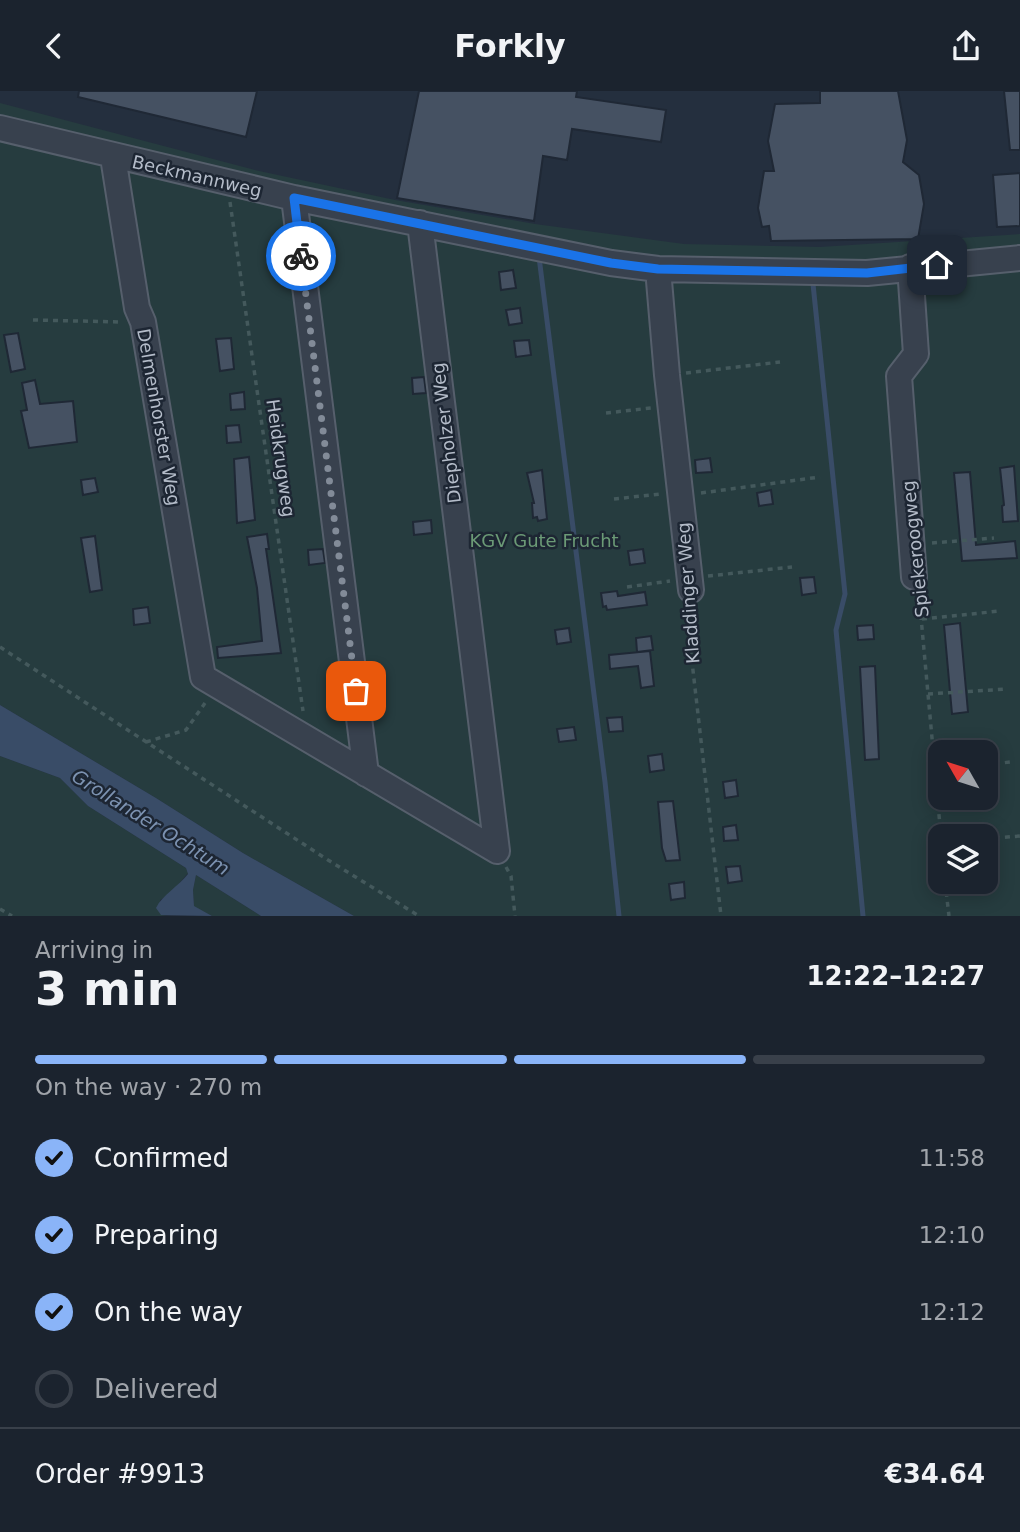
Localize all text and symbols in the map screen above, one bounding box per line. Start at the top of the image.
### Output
icon: back [35,27,73,65]
text: Forkly [454,27,566,65]
icon: share [947,27,985,65]
street label: Beckmannweg [130,151,264,201]
courier [266,221,336,291]
pin [907,235,967,295]
icon: bike [282,237,320,275]
icon: home [918,246,956,284]
street label: Delmenhorster Weg [133,327,185,507]
street label: Diepholzer Weg [427,361,465,505]
street label: Heidkrugweg [262,398,300,518]
street label: Spiekeroogweg [897,480,933,618]
street label: Kladdinger Weg [673,521,703,665]
park label: KGV Gute Frucht [469,530,619,551]
pin [326,661,386,721]
icon: bag [337,672,375,710]
north arrow [928,740,998,810]
map controls [928,740,998,894]
water label: Grollander Ochtum [68,765,234,879]
button: layers [928,824,998,894]
text: Arriving in [35,937,153,963]
text: 12:22–12:27 [806,961,985,991]
text: 3 min [35,962,179,1016]
text: On the way · 270 m [35,1074,262,1100]
icon: check [35,1139,73,1177]
text: Confirmed [94,1143,229,1173]
text: 11:58 [919,1145,985,1171]
icon: check [35,1216,73,1254]
text: Preparing [94,1220,219,1250]
text: 12:10 [919,1222,985,1248]
icon: check [35,1293,73,1331]
text: On the way [94,1297,243,1327]
text: 12:12 [919,1299,985,1325]
text: Delivered [94,1374,218,1404]
text: Order #9913 [35,1459,205,1489]
text: €34.64 [885,1459,985,1489]

